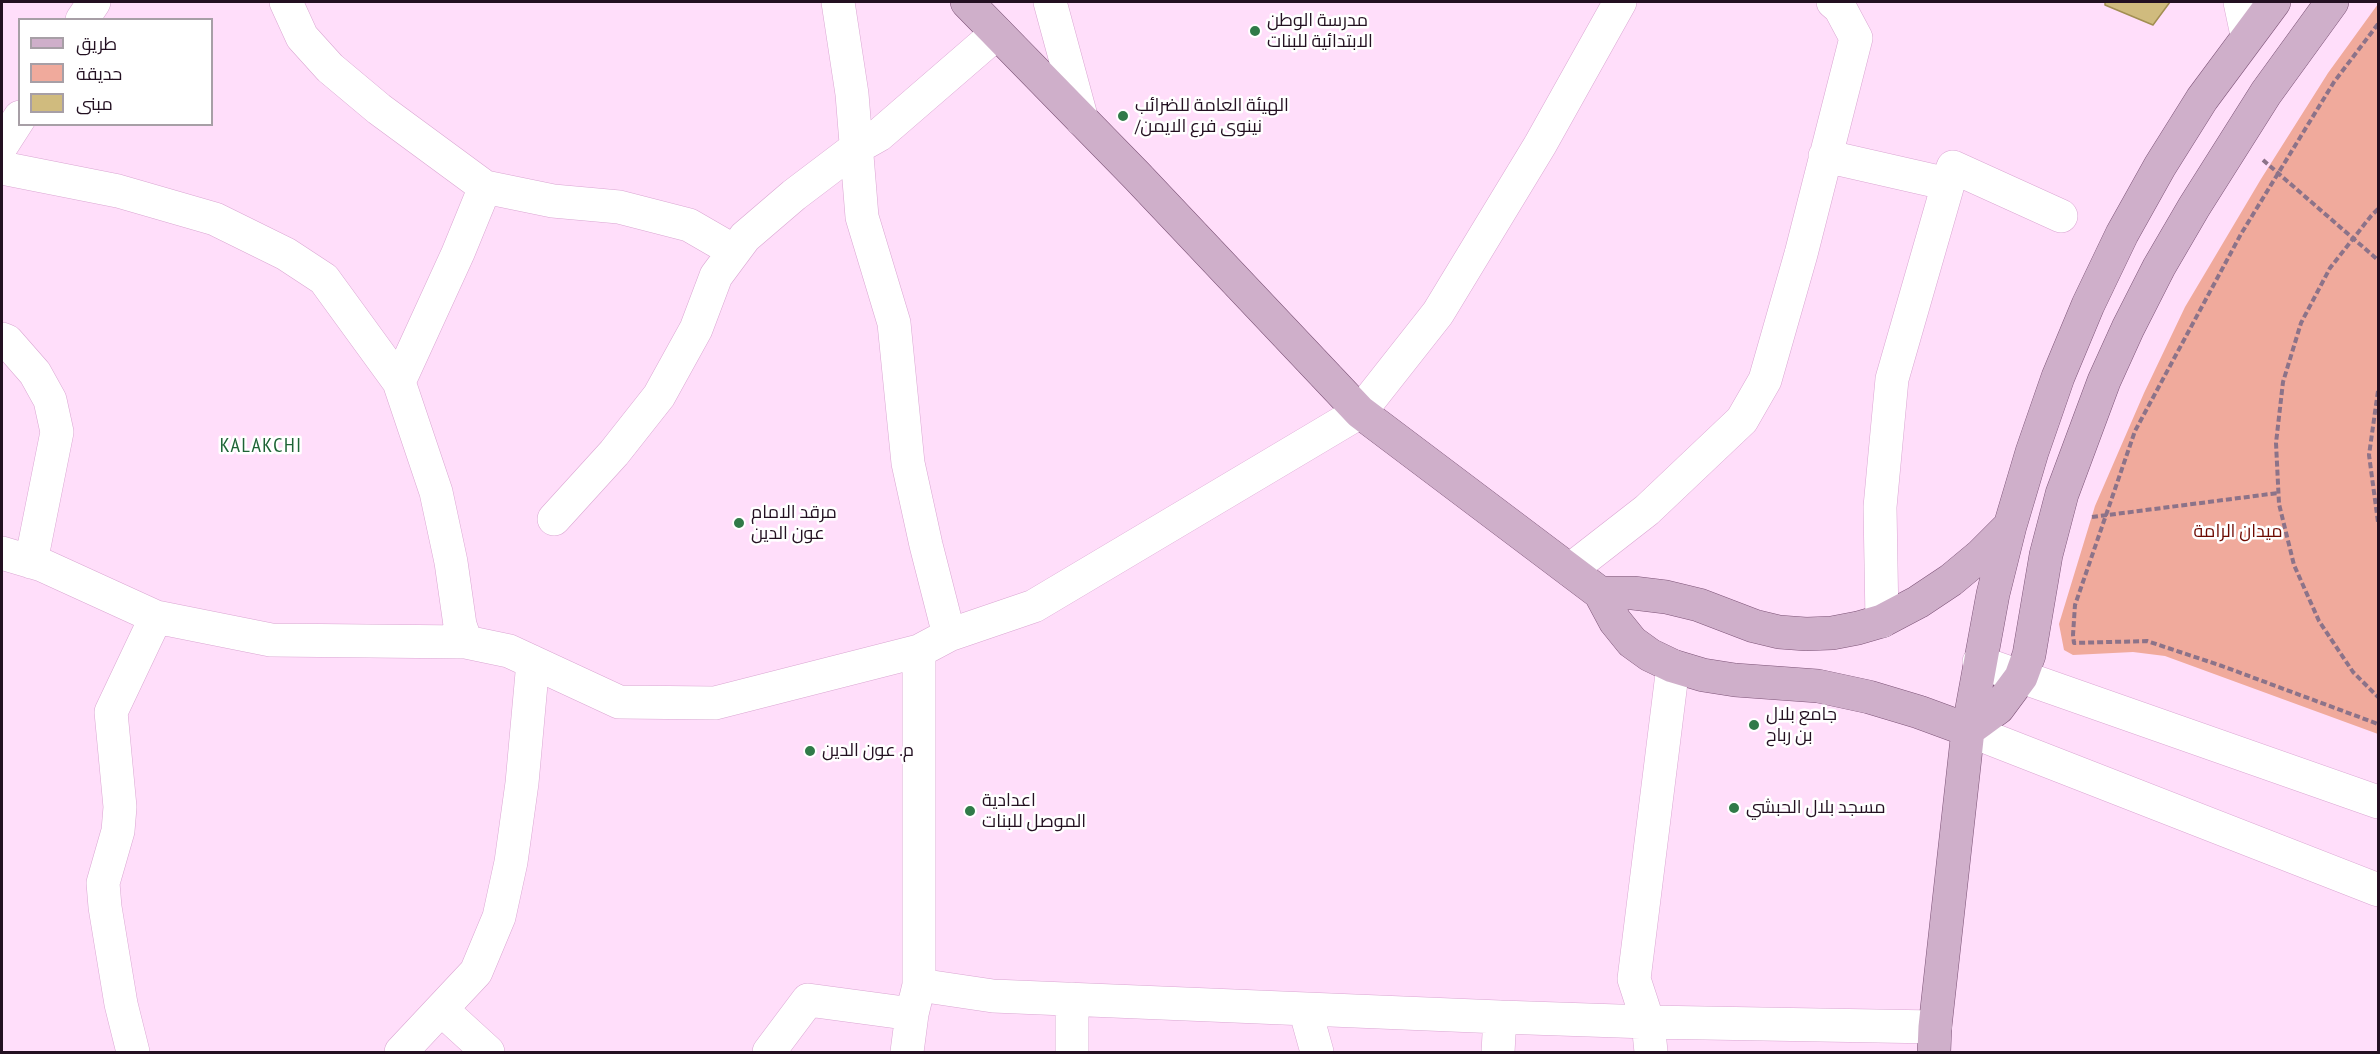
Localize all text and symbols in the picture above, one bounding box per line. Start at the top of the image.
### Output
place label: مدرسة الوطن الابتدائية للبنات [1267,10,1373,52]
legend [18,18,213,126]
marker: مدرسة الوطن الابتدائية للبنات [1248,24,1262,38]
text: طريق [76,32,117,55]
text: حديقة [76,62,122,85]
text: مبنى [76,92,113,115]
place label: الهيئة العامة للضرائب /نينوى فرع الايمن [1135,95,1289,138]
marker: الهيئة العامة للضرائب /نينوى فرع الايمن [1116,109,1130,123]
district label: KALAKCHI [220,434,302,458]
place label: مرقد الامام عون الدين [751,502,837,544]
marker: مرقد الامام عون الدين [732,516,746,530]
park label: ميدان الرامة [2193,521,2283,543]
place label: جامع بلال بن رباح [1766,704,1837,746]
marker: جامع بلال بن رباح [1747,718,1761,732]
place label: م. عون الدين [822,740,914,762]
marker: م. عون الدين [803,744,817,758]
place label: اعدادية الموصل للبنات [982,790,1086,832]
place label: مسجد بلال الحبشي [1746,797,1886,819]
marker: مسجد بلال الحبشي [1727,801,1741,815]
marker: اعدادية الموصل للبنات [963,804,977,818]

